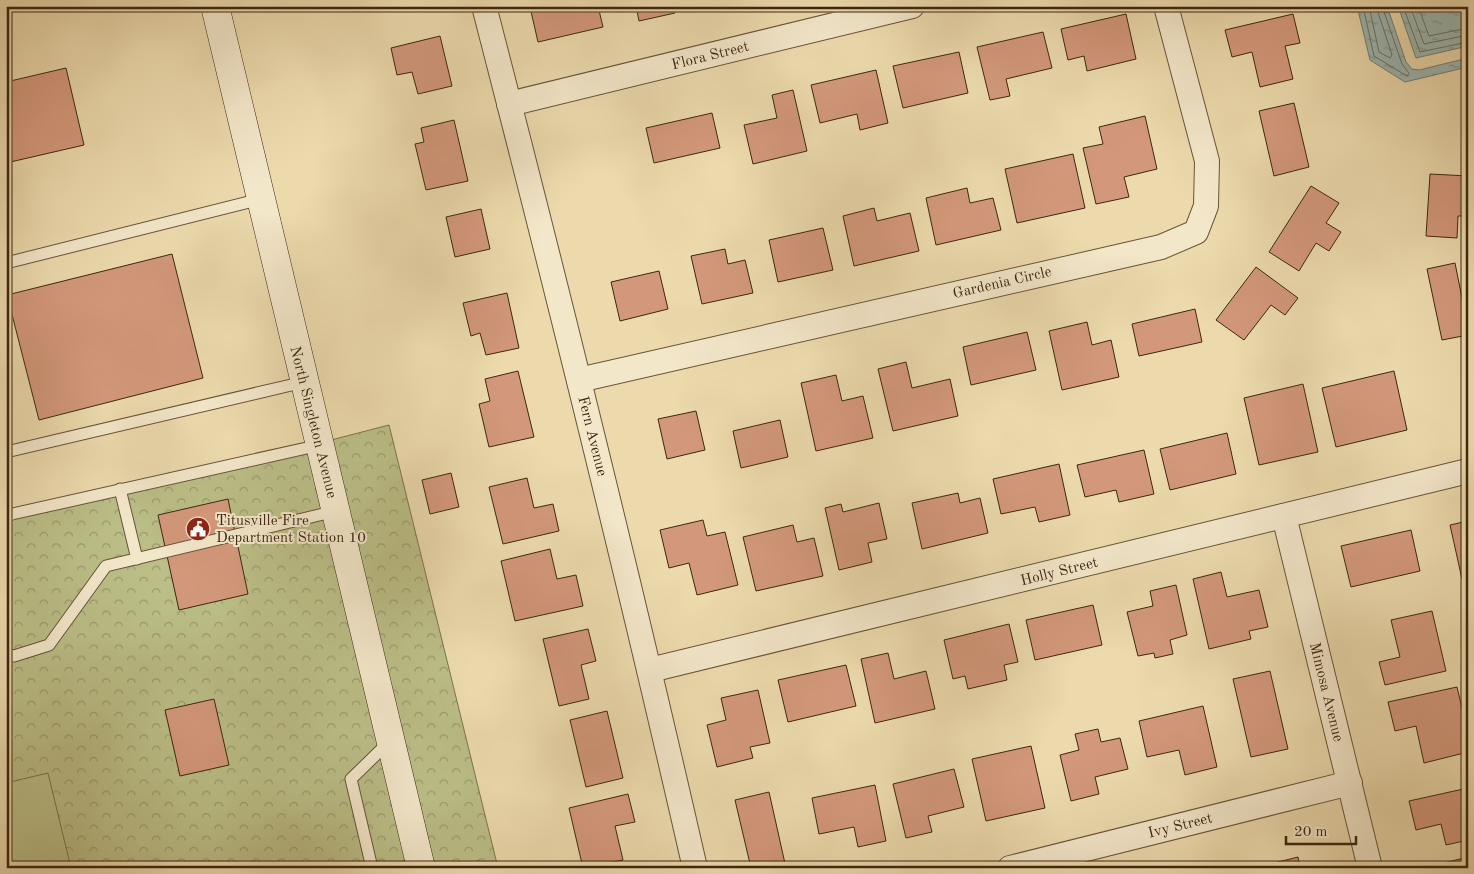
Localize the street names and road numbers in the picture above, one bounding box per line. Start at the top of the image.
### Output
street label: Flora Street [670,40,751,73]
street label: Gardenia Circle [952,265,1053,302]
street label: North Singleton Avenue [286,345,339,500]
street label: Fern Avenue [574,395,609,478]
street label: Holly Street [1019,556,1100,589]
street label: Mimosa Avenue [1306,641,1345,744]
street label: Ivy Street [1147,811,1214,842]

